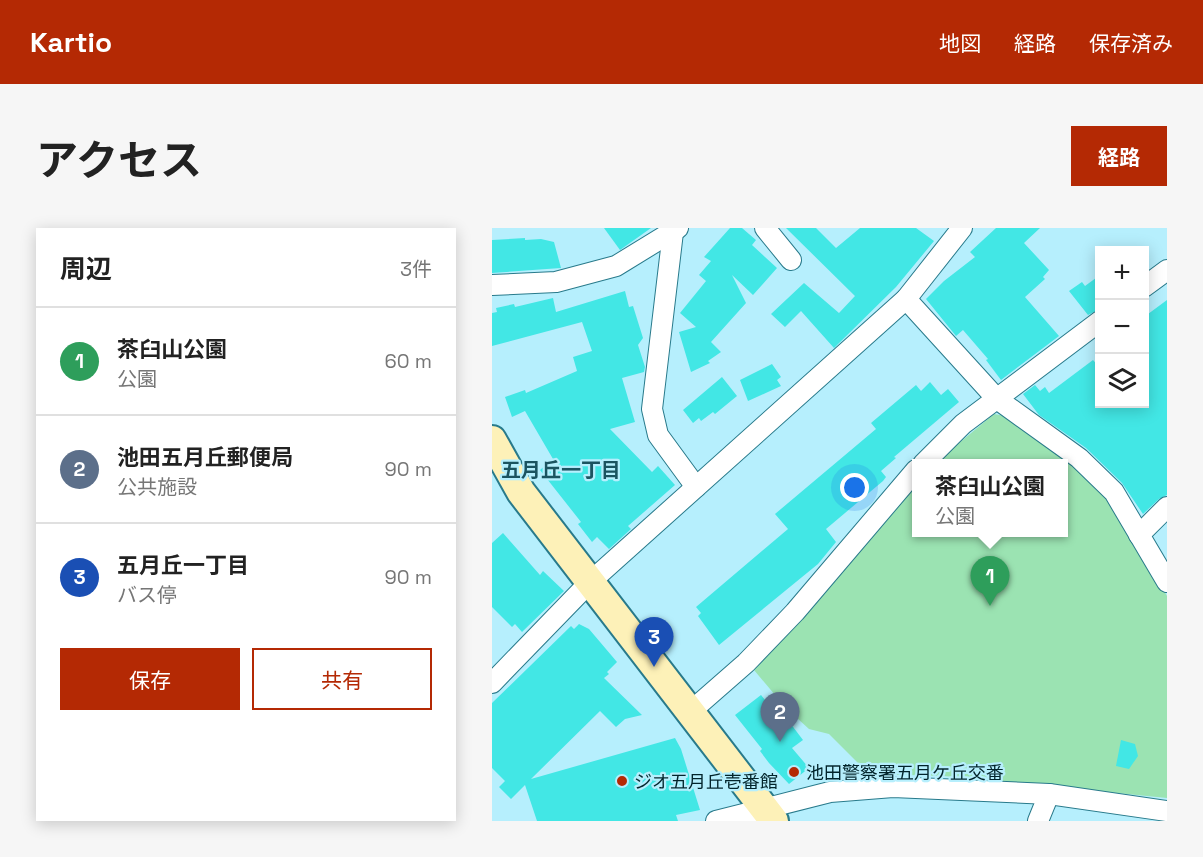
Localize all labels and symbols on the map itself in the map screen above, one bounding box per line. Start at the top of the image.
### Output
district label: 五月丘一丁目 [501,457,621,483]
your location [840,473,869,502]
pin: 1 [970,556,1010,606]
pin: 3 [634,618,674,667]
pin: 2 [760,692,800,742]
place label: 池田警察署五月ケ丘交番 [806,761,1004,784]
marker: 池田警察署五月ケ丘交番 [787,765,801,779]
place label: ジオ五月丘壱番館 [634,770,778,793]
marker: ジオ五月丘壱番館 [615,774,629,788]

